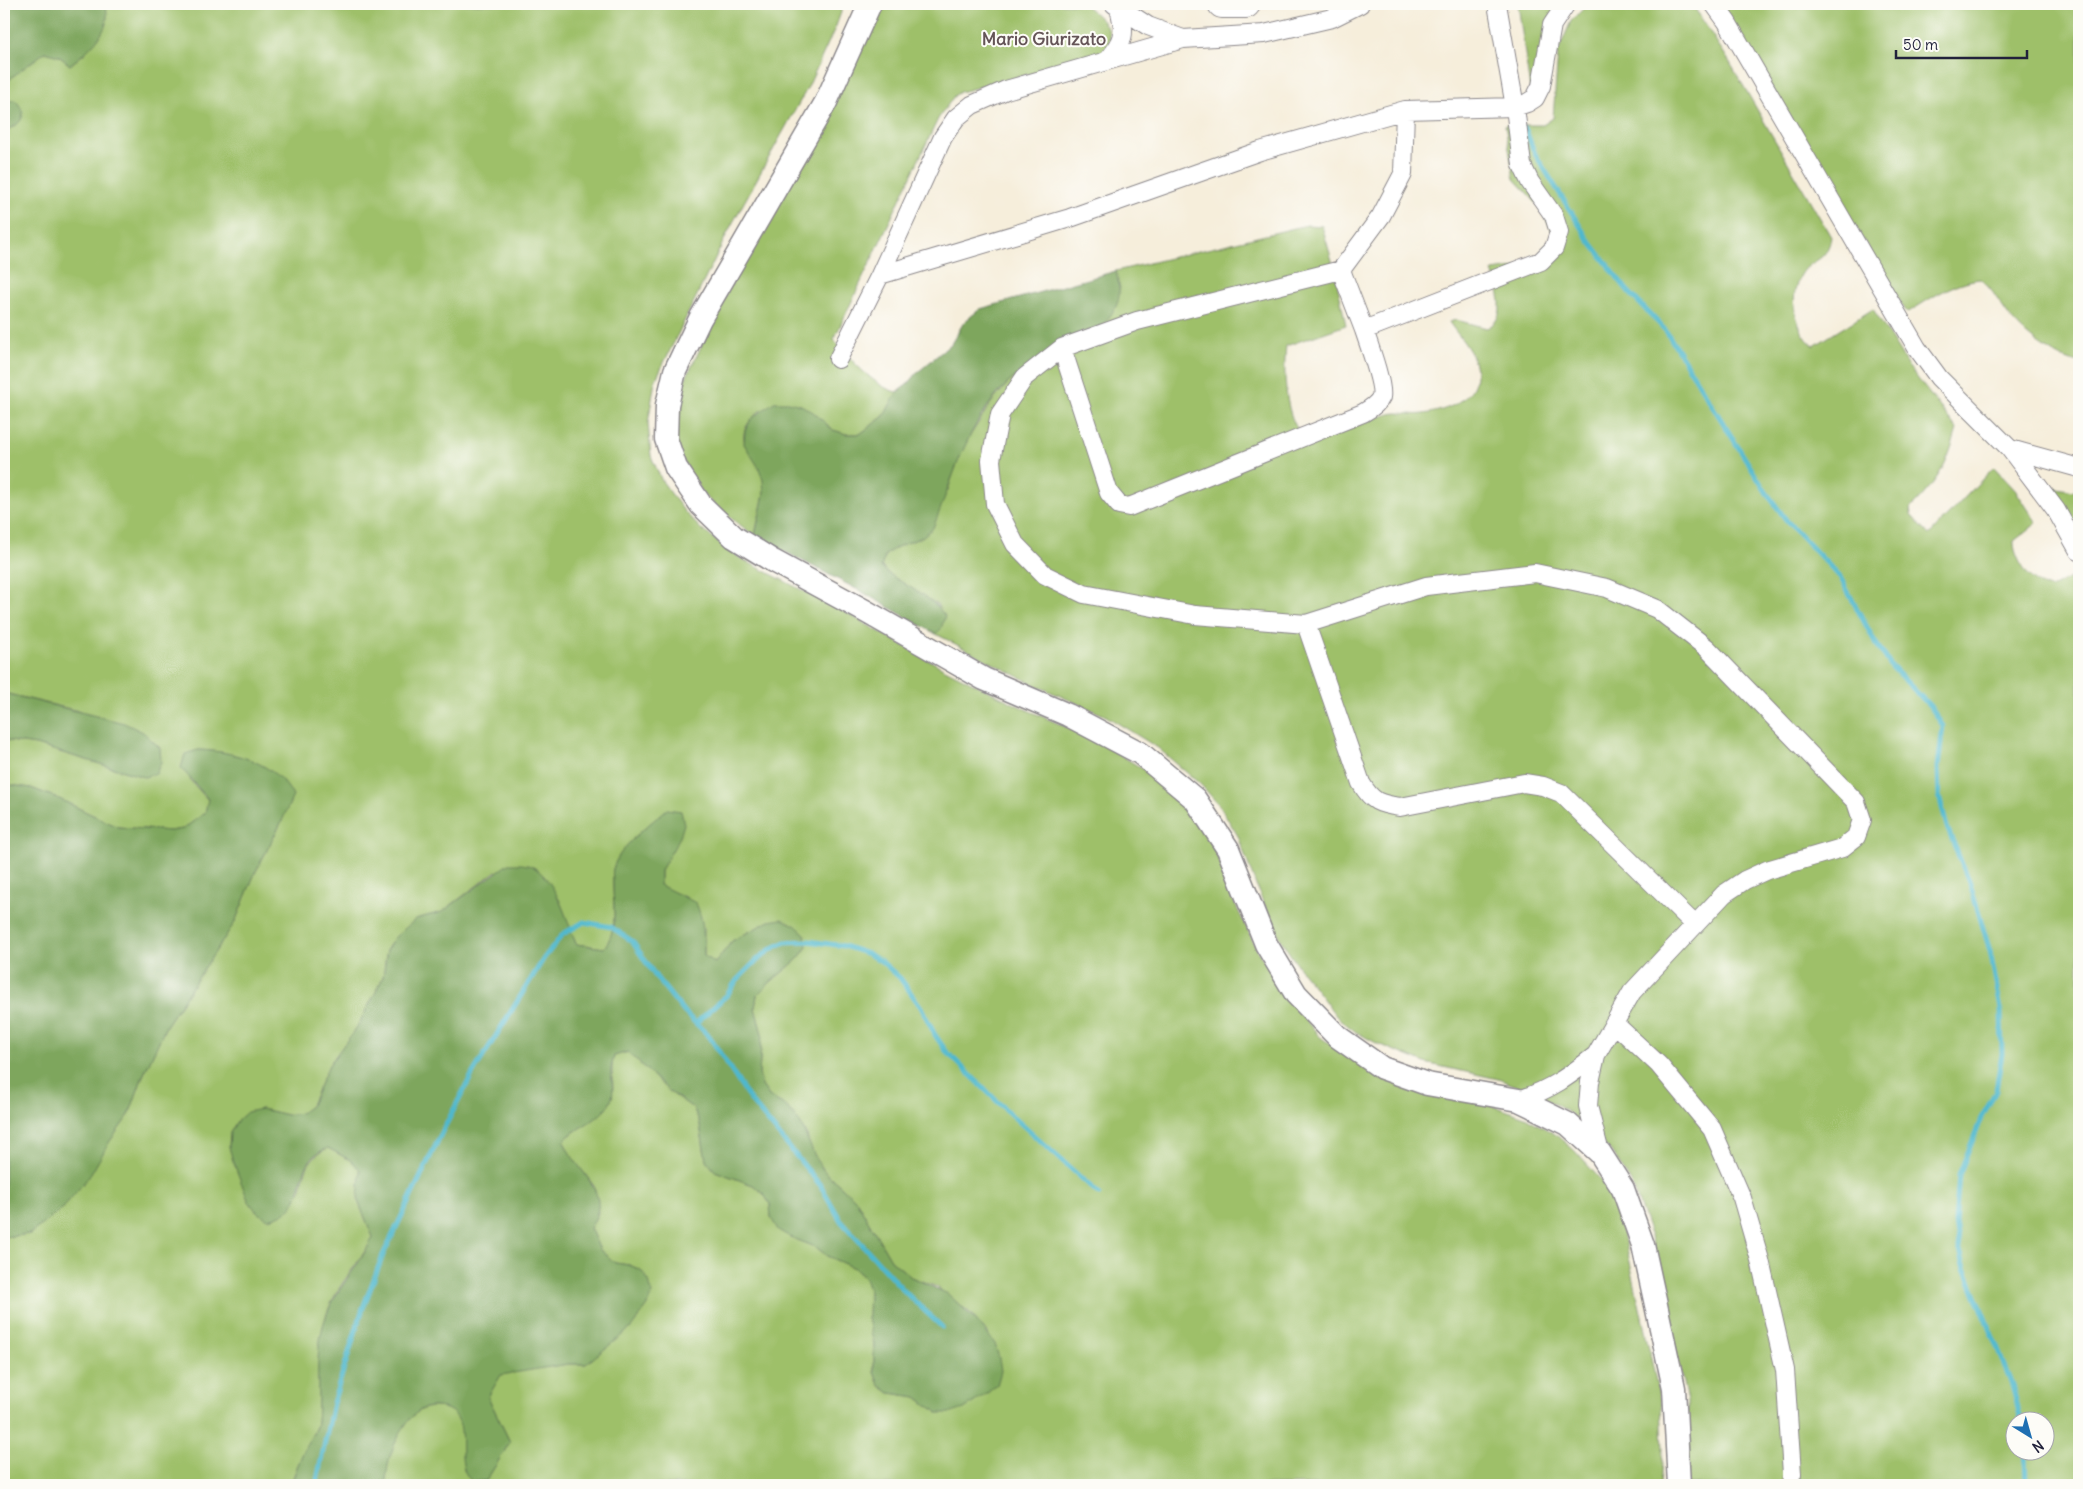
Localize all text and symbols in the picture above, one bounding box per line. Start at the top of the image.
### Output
district label: Mario Giurizato [982,27,1106,50]
scale bar [1896,28,2027,60]
text: 50 m [1903,35,1938,54]
north arrow [2006,1412,2056,1462]
text: N [2029,1436,2047,1456]

